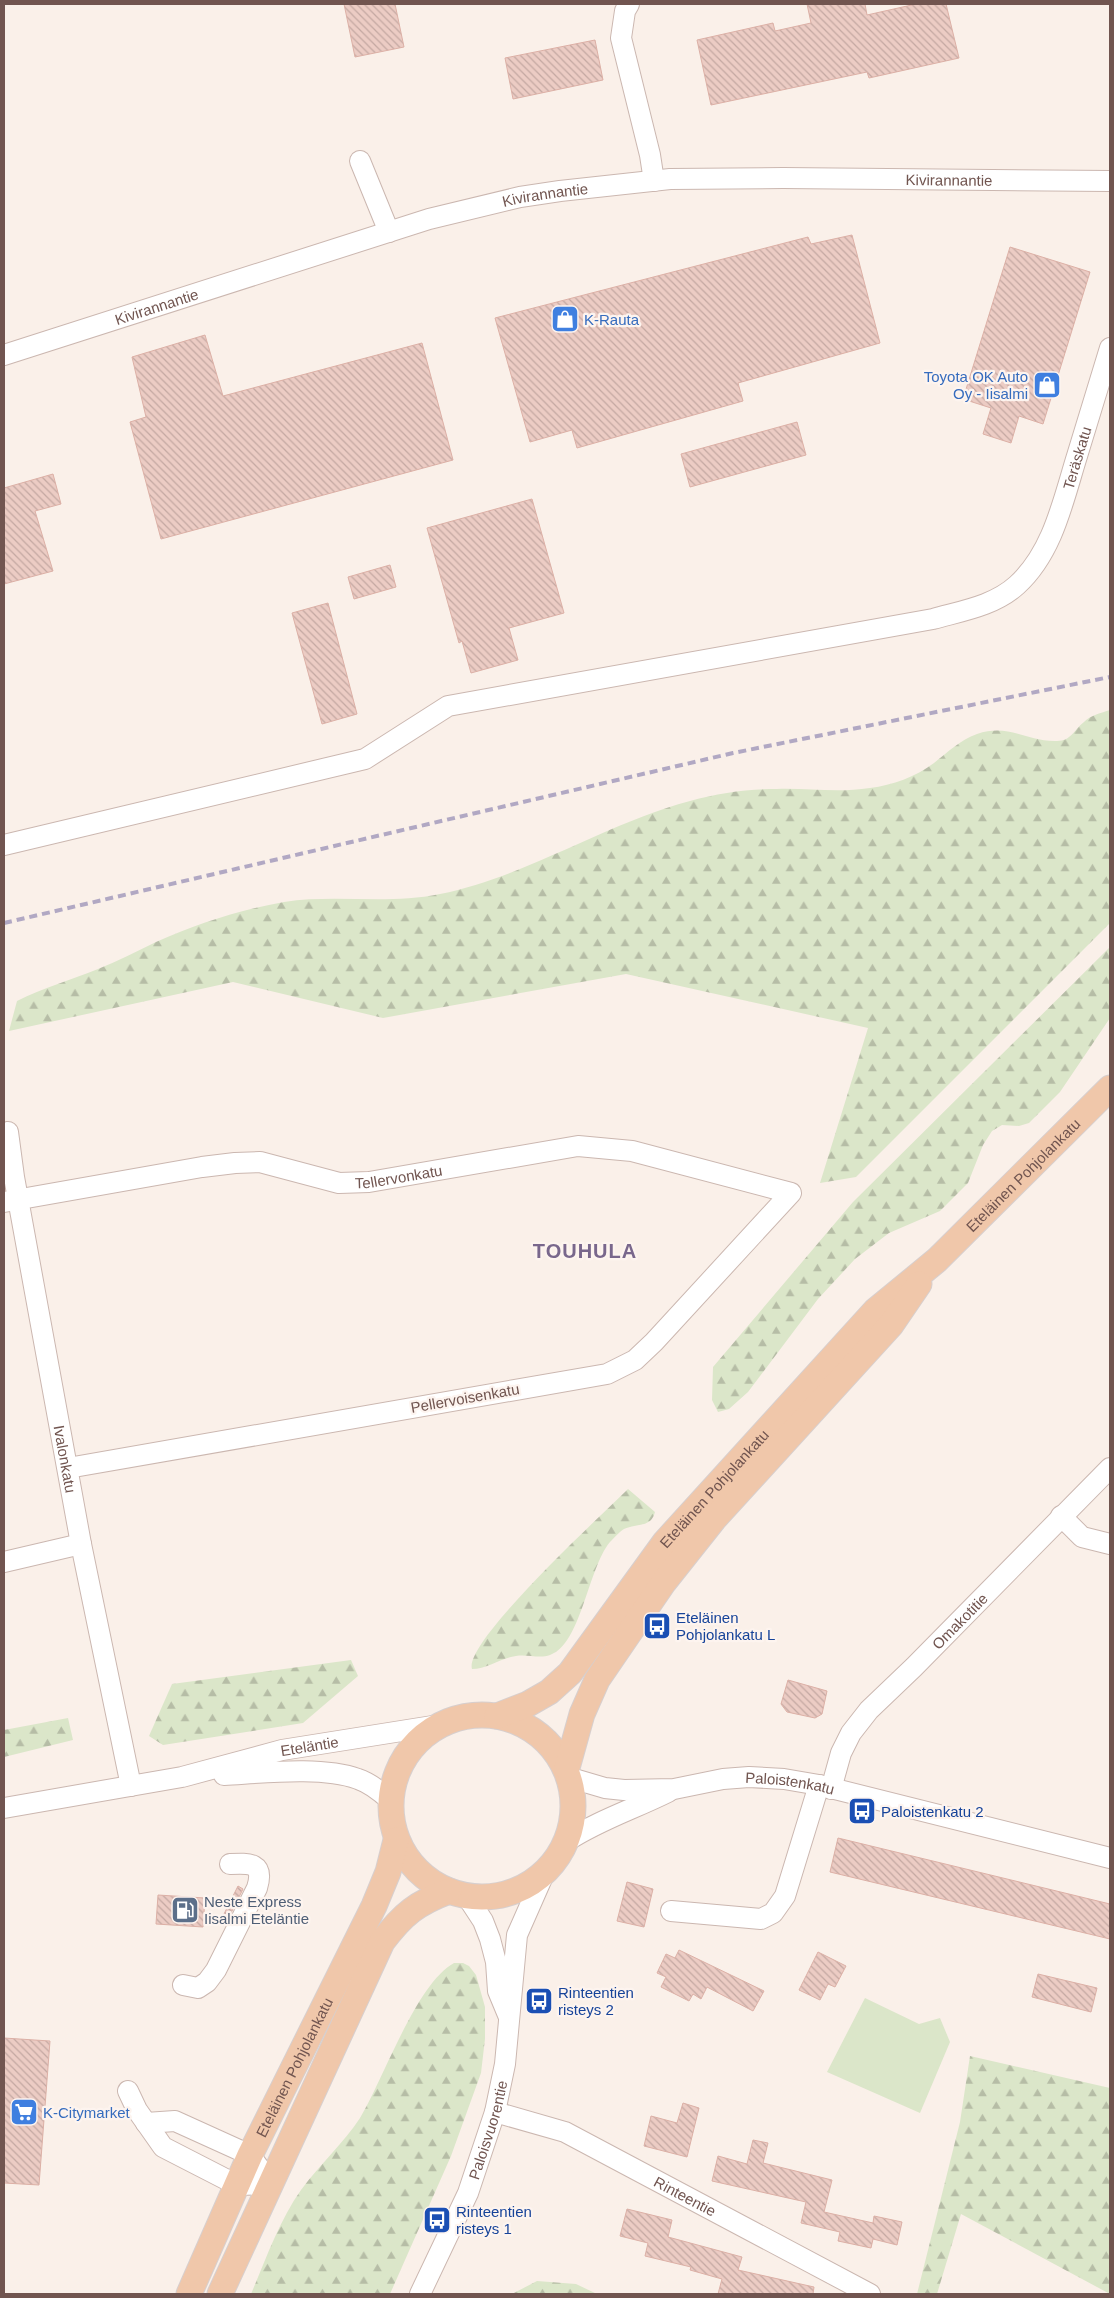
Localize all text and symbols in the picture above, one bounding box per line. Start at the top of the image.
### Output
street label: Kivirannantie [906,171,993,188]
street label: Kivirannantie [500,180,589,210]
street label: Kivirannantie [112,285,200,328]
shop icon: K-Rauta [550,304,580,334]
place label: K-Rauta [584,311,640,328]
place label: Toyota OK Auto Oy - Iisalmi [924,368,1028,402]
shop icon: Toyota OK Auto Oy - Iisalmi [1032,370,1062,400]
street label: Teräskatu [1059,424,1094,491]
street label: Eteläinen Pohjolankatu [962,1115,1083,1235]
street label: Tellervonkatu [354,1161,443,1191]
district label: TOUHULA [533,1240,637,1262]
street label: Pellervoisenkatu [409,1380,521,1416]
street label: Ivalonkatu [51,1424,80,1494]
street label: Eteläinen Pohjolankatu [656,1426,772,1551]
street label: Omakotitie [928,1589,991,1652]
place label: Eteläinen Pohjolankatu L [676,1609,775,1643]
bus stop icon: Eteläinen Pohjolankatu L [642,1611,672,1641]
street label: Eteläntie [279,1733,340,1759]
street label: Paloistenkatu [745,1768,836,1797]
bus stop icon: Paloistenkatu 2 [847,1796,877,1826]
place label: Paloistenkatu 2 [881,1803,984,1820]
place label: Neste Express Iisalmi Eteläntie [204,1893,309,1927]
fuel station icon: Neste Express Iisalmi Eteläntie [170,1895,200,1925]
place label: Rinteentien risteys 2 [558,1984,634,2018]
bus stop icon: Rinteentien risteys 2 [524,1986,554,2016]
street label: Eteläinen Pohjolankatu [252,1995,336,2140]
street label: Paloisvuorentie [465,2079,510,2182]
supermarket icon: K-Citymarket [9,2097,39,2127]
place label: K-Citymarket [43,2104,131,2121]
street label: Rinteentie [651,2173,719,2219]
place label: Rinteentien risteys 1 [456,2203,532,2237]
bus stop icon: Rinteentien risteys 1 [422,2205,452,2235]

